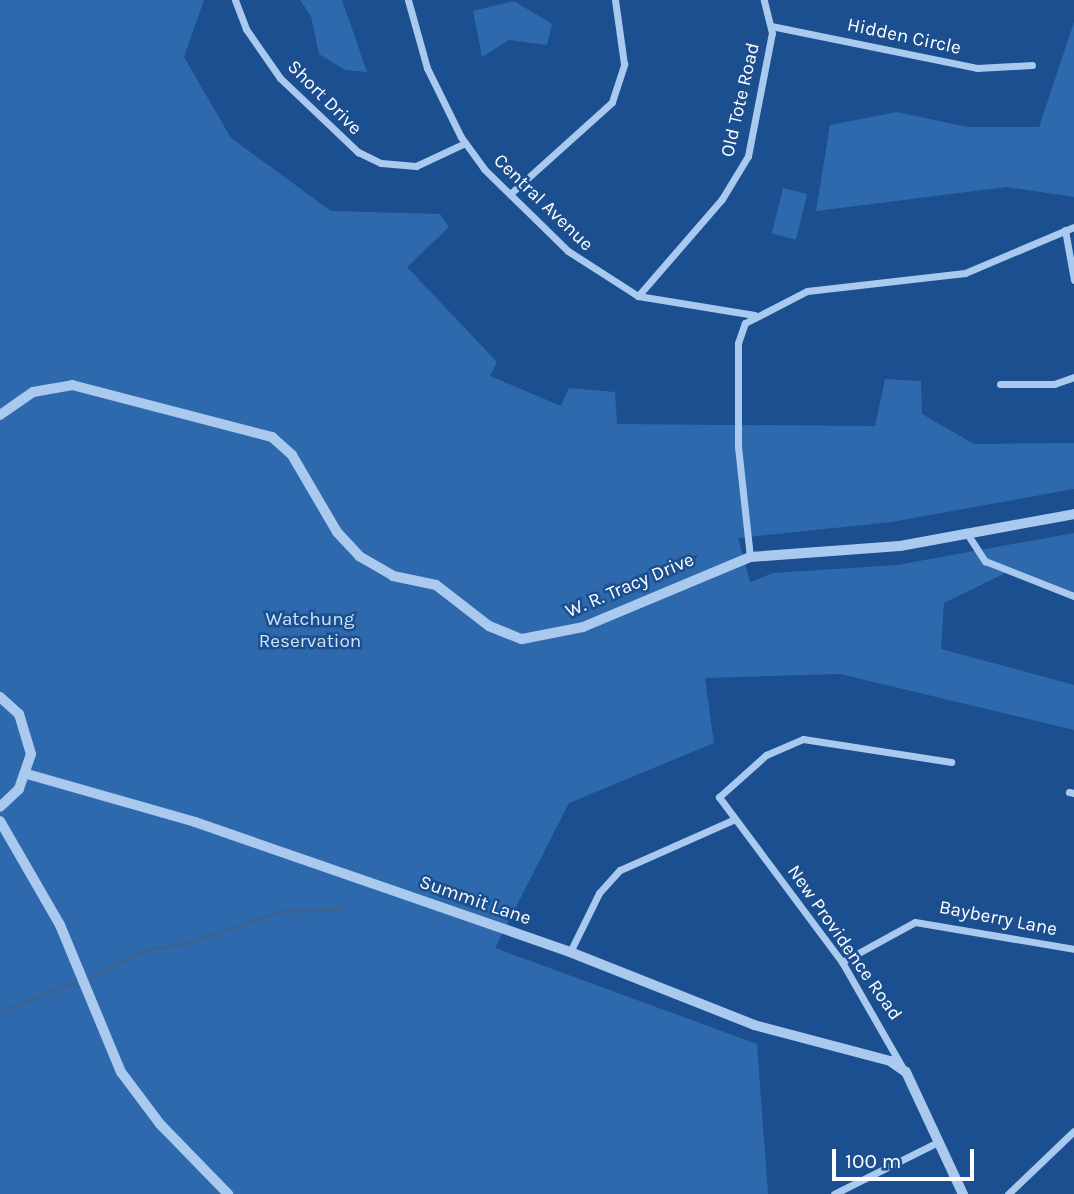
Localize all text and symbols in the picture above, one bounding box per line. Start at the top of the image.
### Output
street label: Hidden Circle [845,14,963,60]
street label: Old Tote Road [717,40,765,160]
street label: Short Drive [282,56,366,140]
street label: Central Avenue [488,150,598,256]
street label: W. R. Tracy Drive [562,549,698,623]
park label: Watchung Reservation [259,609,361,653]
street label: New Providence Road [782,861,906,1025]
street label: Summit Lane [416,871,534,931]
street label: Bayberry Lane [937,896,1059,942]
scale bar [836,1134,978,1178]
text: 100 m [845,1149,902,1173]

